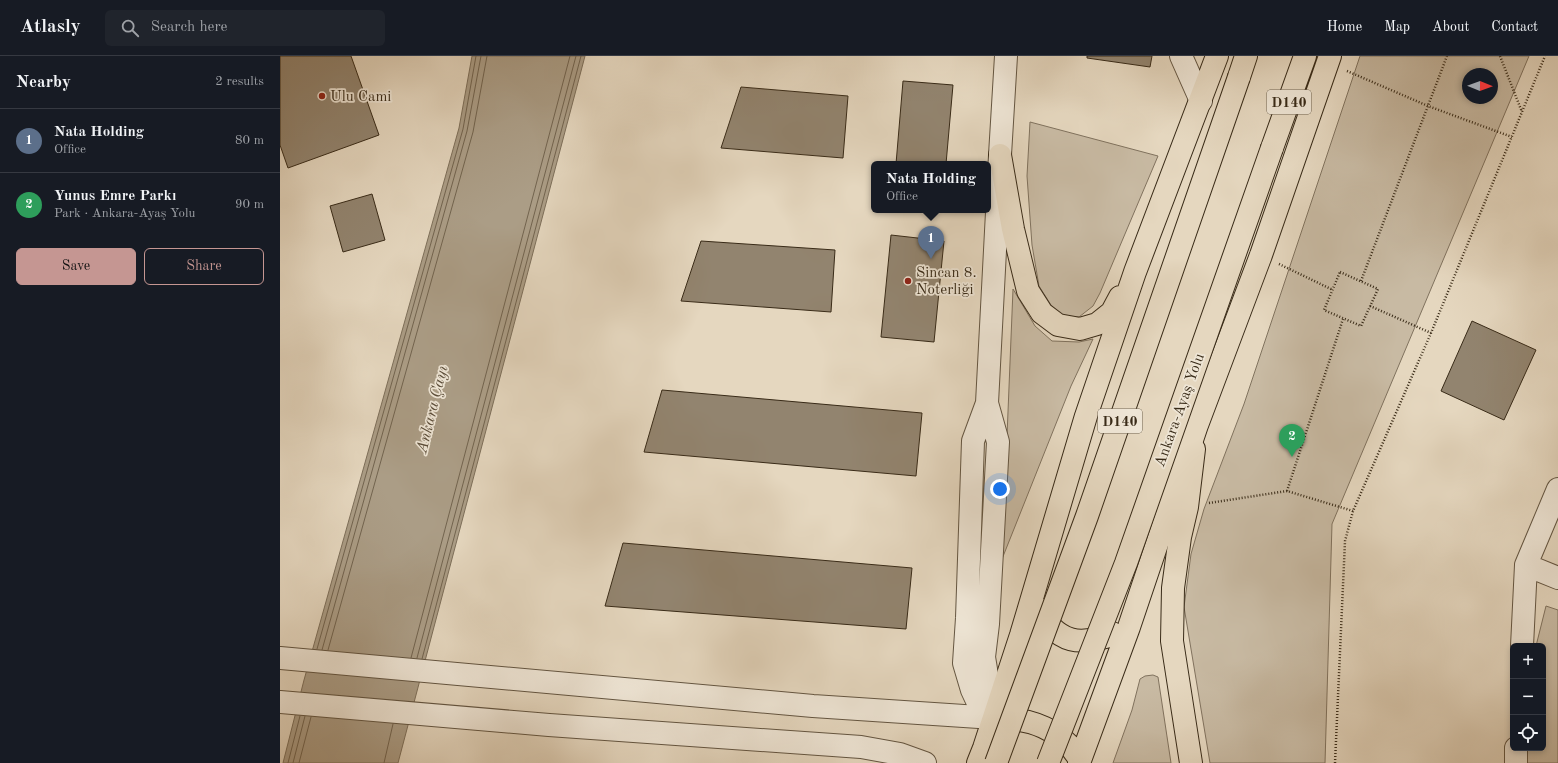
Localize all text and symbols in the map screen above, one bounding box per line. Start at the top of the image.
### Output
search box [105,10,385,46]
icon: search [119,17,141,39]
text: Atlasly [20,18,81,37]
text: Search here [151,20,228,35]
text: Home [1327,20,1362,34]
text: Map [1384,20,1410,34]
text: About [1432,20,1469,34]
text: Contact [1491,20,1538,34]
north arrow [1462,68,1498,104]
text: Nearby [16,74,71,91]
text: 2 results [215,75,264,88]
place label: Ulu Cami [330,90,391,105]
road number: D140 [1267,90,1311,114]
marker: Ulu Cami [317,91,327,101]
text: Nata Holding [54,125,144,140]
text: 1 [25,134,33,147]
text: 80 m [235,134,264,147]
text: Office [54,143,86,156]
popup [871,161,991,213]
text: Nata Holding [886,172,976,187]
text: Yunus Emre Parkı [54,189,176,204]
text: Office [886,190,918,203]
text: 2 [25,198,33,211]
text: 90 m [235,198,264,211]
text: Park · Ankara-Ayaş Yolu [54,207,195,220]
pin: 1 [918,226,944,259]
button: Save [16,248,136,285]
button: Share [144,248,264,285]
place label: Sincan 8. Noterliği [916,266,977,298]
marker: Sincan 8. Noterliği [903,276,913,286]
street label: Ankara-Ayaş Yolu [1153,352,1208,469]
water label: Ankara Çayı [414,364,452,456]
road number: D140 [1098,409,1142,433]
pin: 2 [1279,424,1305,457]
your location [990,479,1010,499]
map controls [1510,643,1546,751]
button: + [1510,643,1546,679]
button: − [1510,679,1546,715]
button: locate [1510,715,1546,751]

